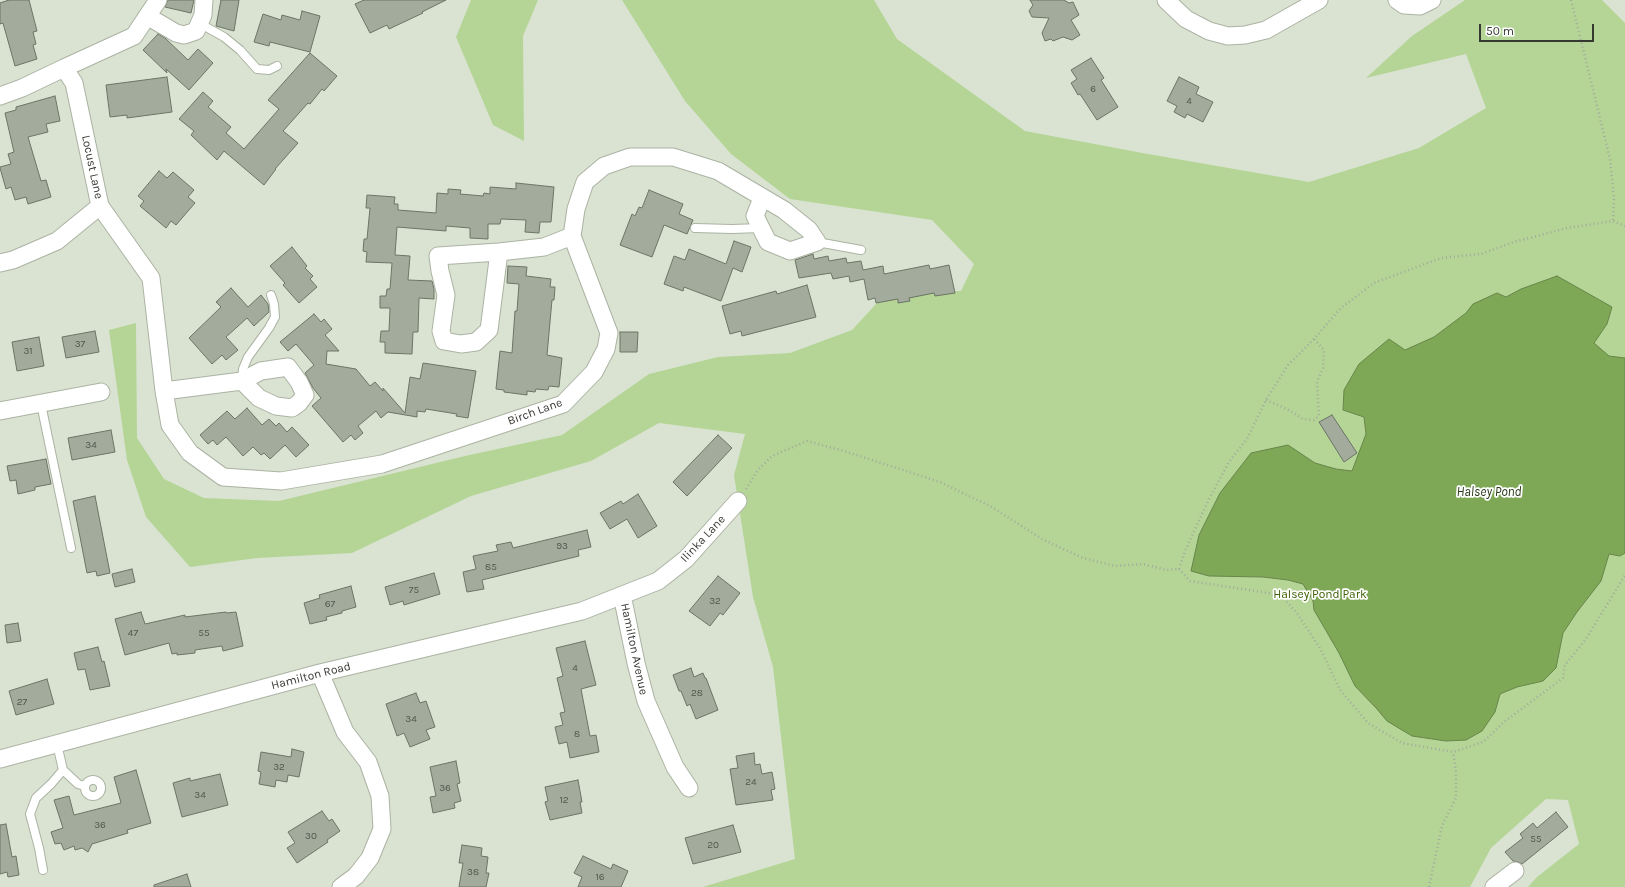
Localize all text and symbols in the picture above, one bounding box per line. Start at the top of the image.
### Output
scale bar [1481,16,1596,42]
text: 50 m [1486,24,1514,38]
house number: 6 [1090,83,1096,95]
house number: 4 [1186,95,1192,107]
street label: Locust Lane [78,134,106,200]
house number: 37 [75,338,85,350]
house number: 31 [23,345,33,357]
street label: Birch Lane [506,395,564,429]
house number: 34 [85,439,97,451]
water label: Halsey Pond [1456,484,1522,500]
street label: Ilinka Lane [677,512,729,566]
house number: 93 [556,540,568,552]
house number: 85 [485,561,497,573]
house number: 75 [409,584,419,596]
park label: Halsey Pond Park [1273,588,1367,602]
house number: 32 [709,595,721,607]
house number: 67 [325,598,335,610]
street label: Hamilton Avenue [617,602,651,696]
house number: 47 [128,627,138,639]
house number: 55 [198,627,210,639]
street label: Hamilton Road [270,659,352,693]
house number: 4 [572,662,578,674]
house number: 28 [691,687,703,699]
house number: 27 [17,696,27,708]
house number: 34 [405,713,417,725]
house number: 8 [574,728,580,740]
house number: 32 [273,761,285,773]
house number: 24 [745,776,757,788]
house number: 36 [439,782,451,794]
house number: 34 [194,789,206,801]
house number: 12 [559,794,569,806]
house number: 36 [94,819,106,831]
house number: 30 [305,830,317,842]
house number: 55 [1530,833,1542,845]
house number: 20 [707,839,719,851]
house number: 38 [467,866,479,878]
house number: 16 [595,871,605,883]

